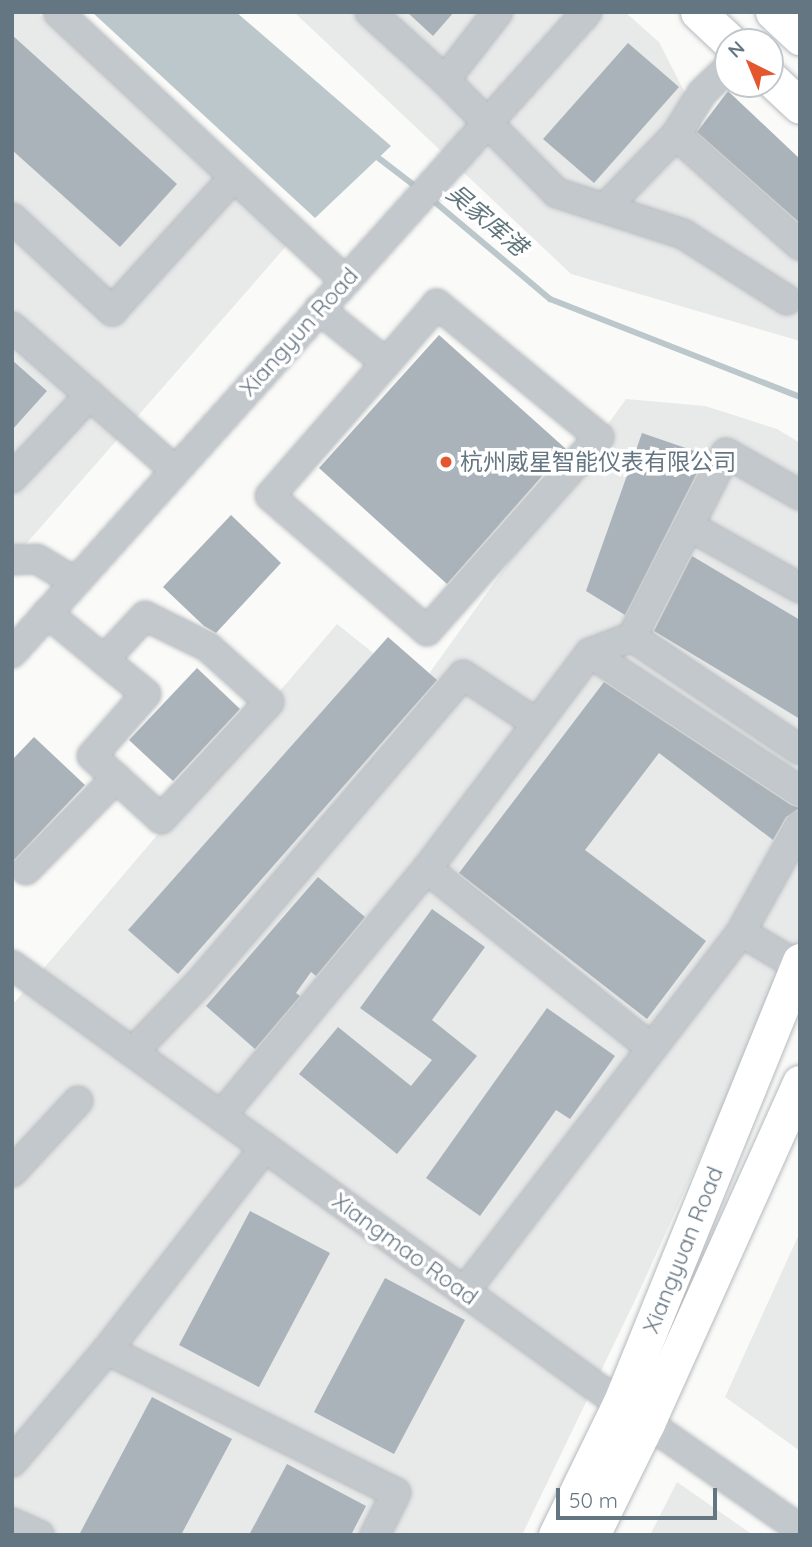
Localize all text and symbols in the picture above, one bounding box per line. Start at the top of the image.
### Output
north arrow [714,28,784,98]
text: N [723,36,749,63]
water label: 吴家库港 [441,178,533,262]
street label: Xiangyun Road [234,262,364,402]
place label: 杭州威星智能仪表有限公司 [460,448,736,476]
marker: 杭州威星智能仪表有限公司 [438,454,454,470]
street label: Xiangyuan Road [637,1163,729,1337]
street label: Xiangmao Road [327,1187,483,1311]
scale bar [560,1474,721,1518]
text: 50 m [569,1487,618,1513]

